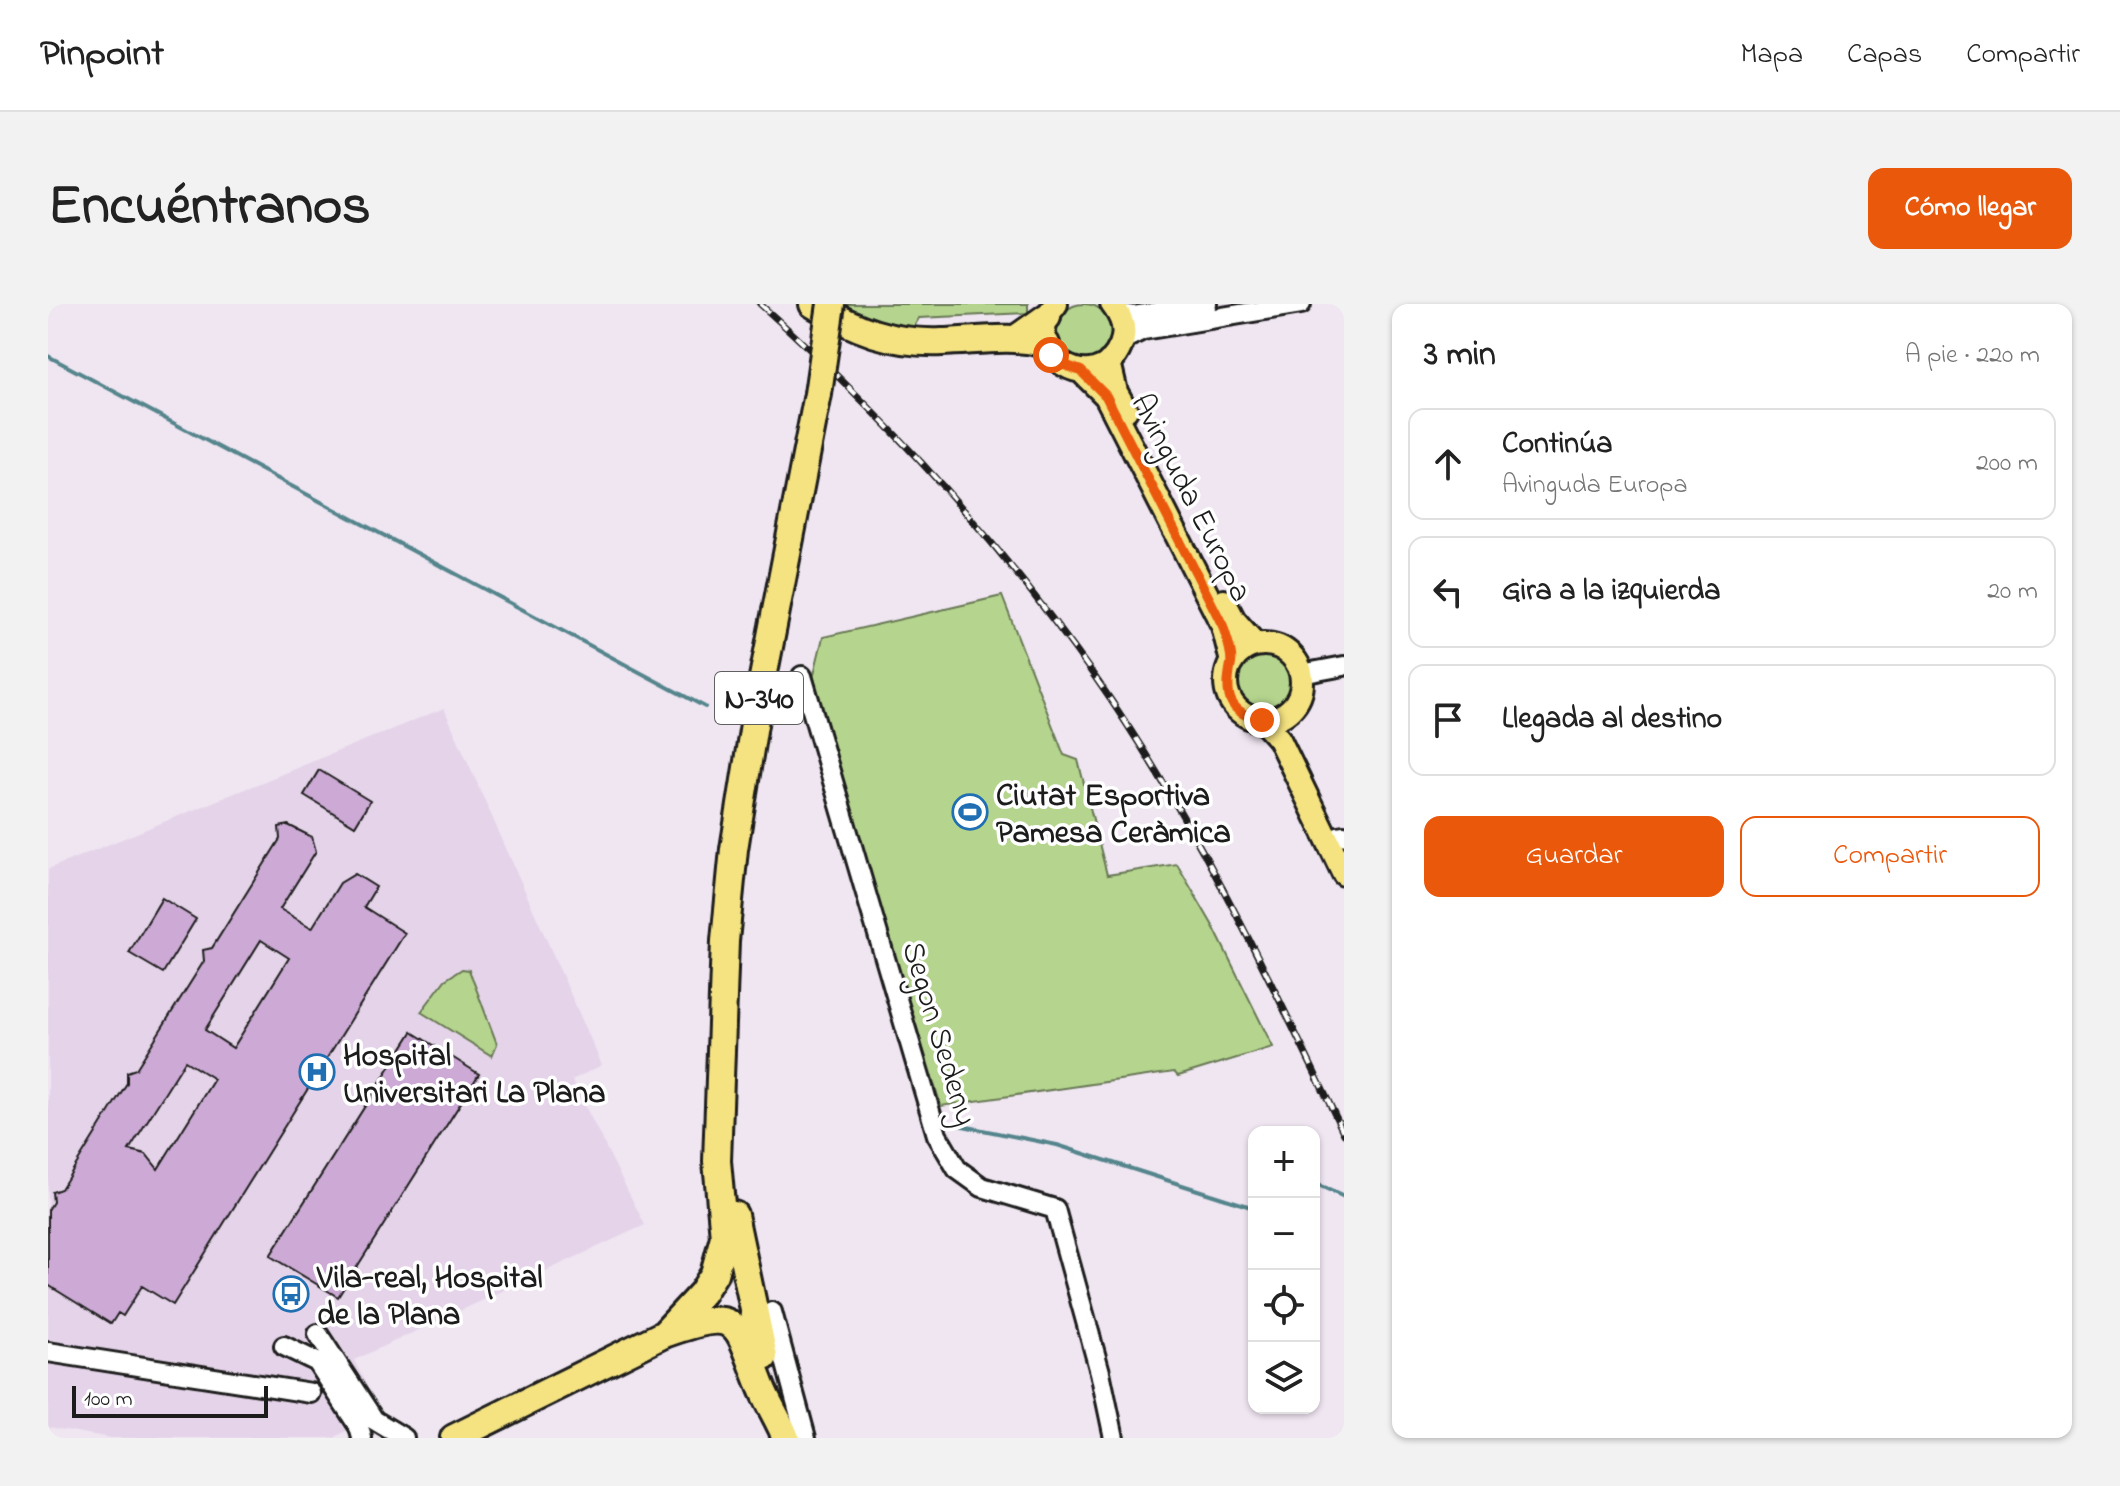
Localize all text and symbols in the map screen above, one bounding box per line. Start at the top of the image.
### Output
text: Pinpoint [40,27,164,83]
text: Mapa [1741,35,1803,76]
text: Capas [1847,35,1922,76]
text: Compartir [1966,35,2080,76]
text: Encuéntranos [48,168,371,249]
button: Cómo llegar [1868,168,2072,249]
text: 3 min [1424,331,1496,381]
route start [1033,337,1069,373]
text: A pie · 220 m [1905,337,2040,375]
street label: Avinguda Europa [1117,386,1263,611]
text: Continúa [1502,423,1612,467]
icon: ahead [1426,442,1470,486]
text: 200 m [1976,445,2038,483]
text: Avinguda Europa [1502,467,1688,505]
icon: left [1426,570,1470,614]
text: Gira a la izquierda [1502,570,1720,614]
text: 20 m [1987,573,2038,611]
road number: N-340 [715,672,803,724]
icon: arrive [1426,698,1470,742]
text: Llegada al destino [1502,698,1722,742]
route end [1244,702,1280,738]
place label: Ciutat Esportiva Pamesa Ceràmica [996,774,1231,858]
sports icon: Ciutat Esportiva Pamesa Ceràmica [951,793,989,831]
button: Guardar [1424,816,1724,897]
button: Compartir [1740,816,2040,897]
street label: Segon Sedeny [887,936,988,1132]
place label: Hospital Universitari La Plana [343,1034,606,1118]
hospital icon: Hospital Universitari La Plana [298,1053,336,1091]
map controls [1248,1126,1320,1414]
button: + [1248,1126,1320,1198]
button: − [1248,1198,1320,1270]
place label: Vila-real, Hospital de la Plana [316,1256,543,1340]
button: locate [1248,1270,1320,1342]
bus stop icon: Vila-real, Hospital de la Plana [272,1275,310,1313]
button: layers [1248,1342,1320,1414]
scale bar [72,1382,268,1418]
text: 100 m [84,1384,133,1416]

